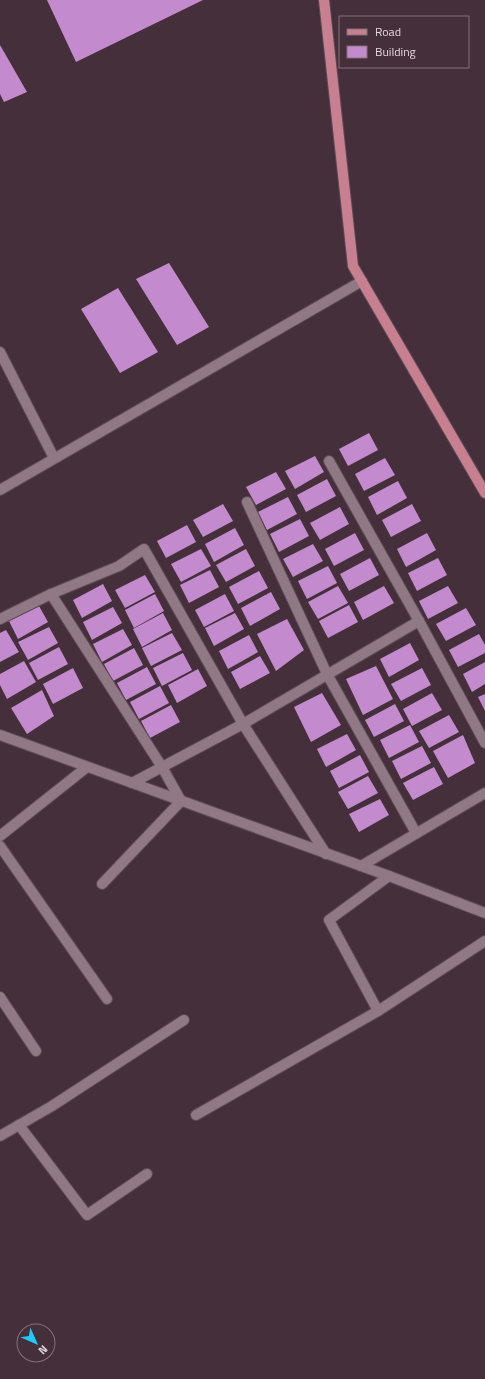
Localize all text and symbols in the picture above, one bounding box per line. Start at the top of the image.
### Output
legend [339,16,469,68]
text: Road [375,22,401,41]
text: Building [375,42,416,61]
north arrow [16,1323,56,1363]
text: N [35,1342,51,1358]

